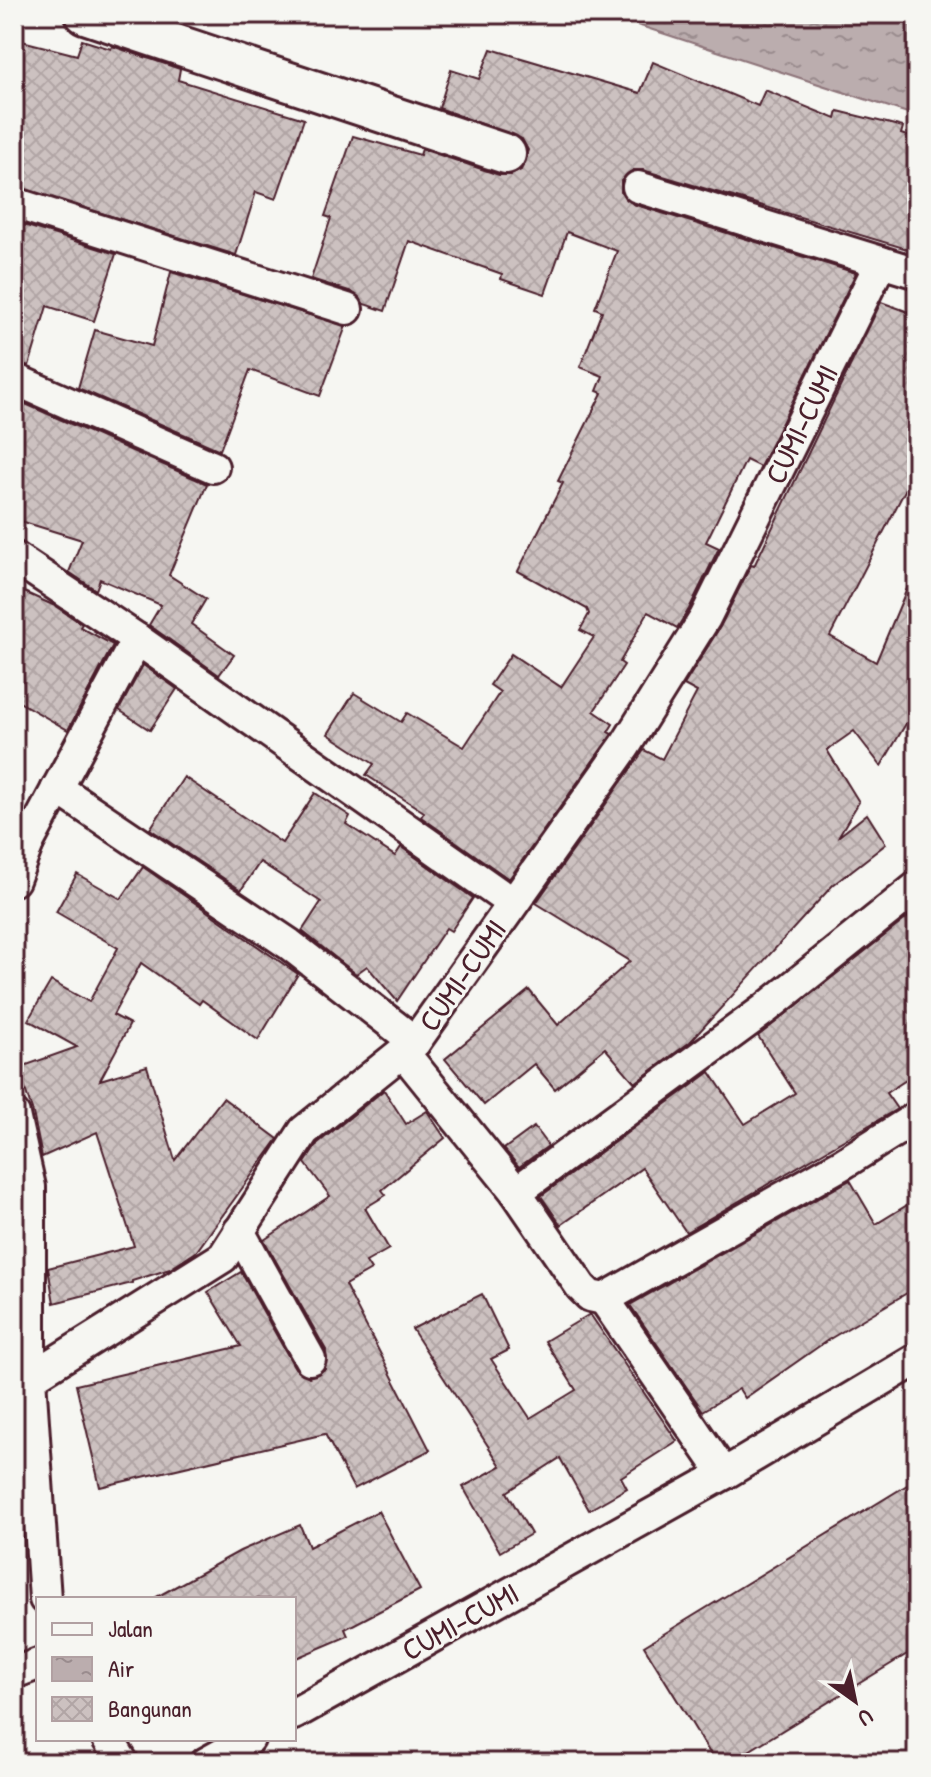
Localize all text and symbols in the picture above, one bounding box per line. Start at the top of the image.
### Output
street label: CUMI-CUMI [755,358,847,490]
street label: CUMI-CUMI [409,911,515,1039]
street label: CUMI-CUMI [394,1573,526,1669]
legend [36,1597,296,1741]
text: Jalan [108,1612,153,1644]
text: Air [108,1652,134,1684]
north arrow [815,1661,895,1741]
text: Bangunan [108,1692,192,1724]
text: U [853,1702,879,1734]

